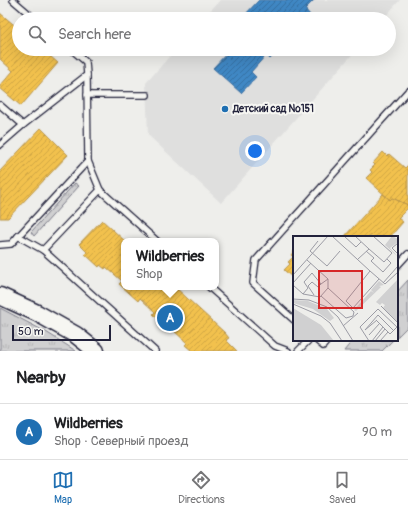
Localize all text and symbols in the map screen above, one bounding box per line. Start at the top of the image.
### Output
search box [12,12,396,56]
icon: search [26,23,48,45]
text: Search here [58,25,131,44]
place label: Детский сад №151 [232,103,314,115]
marker: Детский сад №151 [220,104,230,114]
your location [245,141,265,161]
inset map [293,236,398,341]
popup [121,238,219,290]
text: Wildberries [136,247,204,266]
text: Shop [136,266,163,282]
pin: A [157,303,183,333]
scale bar [12,323,111,342]
text: 50 m [18,325,44,338]
text: Nearby [16,367,65,388]
text: Wildberries [54,414,123,433]
text: A [25,424,33,440]
text: 90 m [362,424,392,440]
text: Shop · Северный проезд [54,433,188,449]
tab: Map [52,469,74,506]
tab: Directions [178,469,225,506]
tab: Saved [329,469,356,506]

